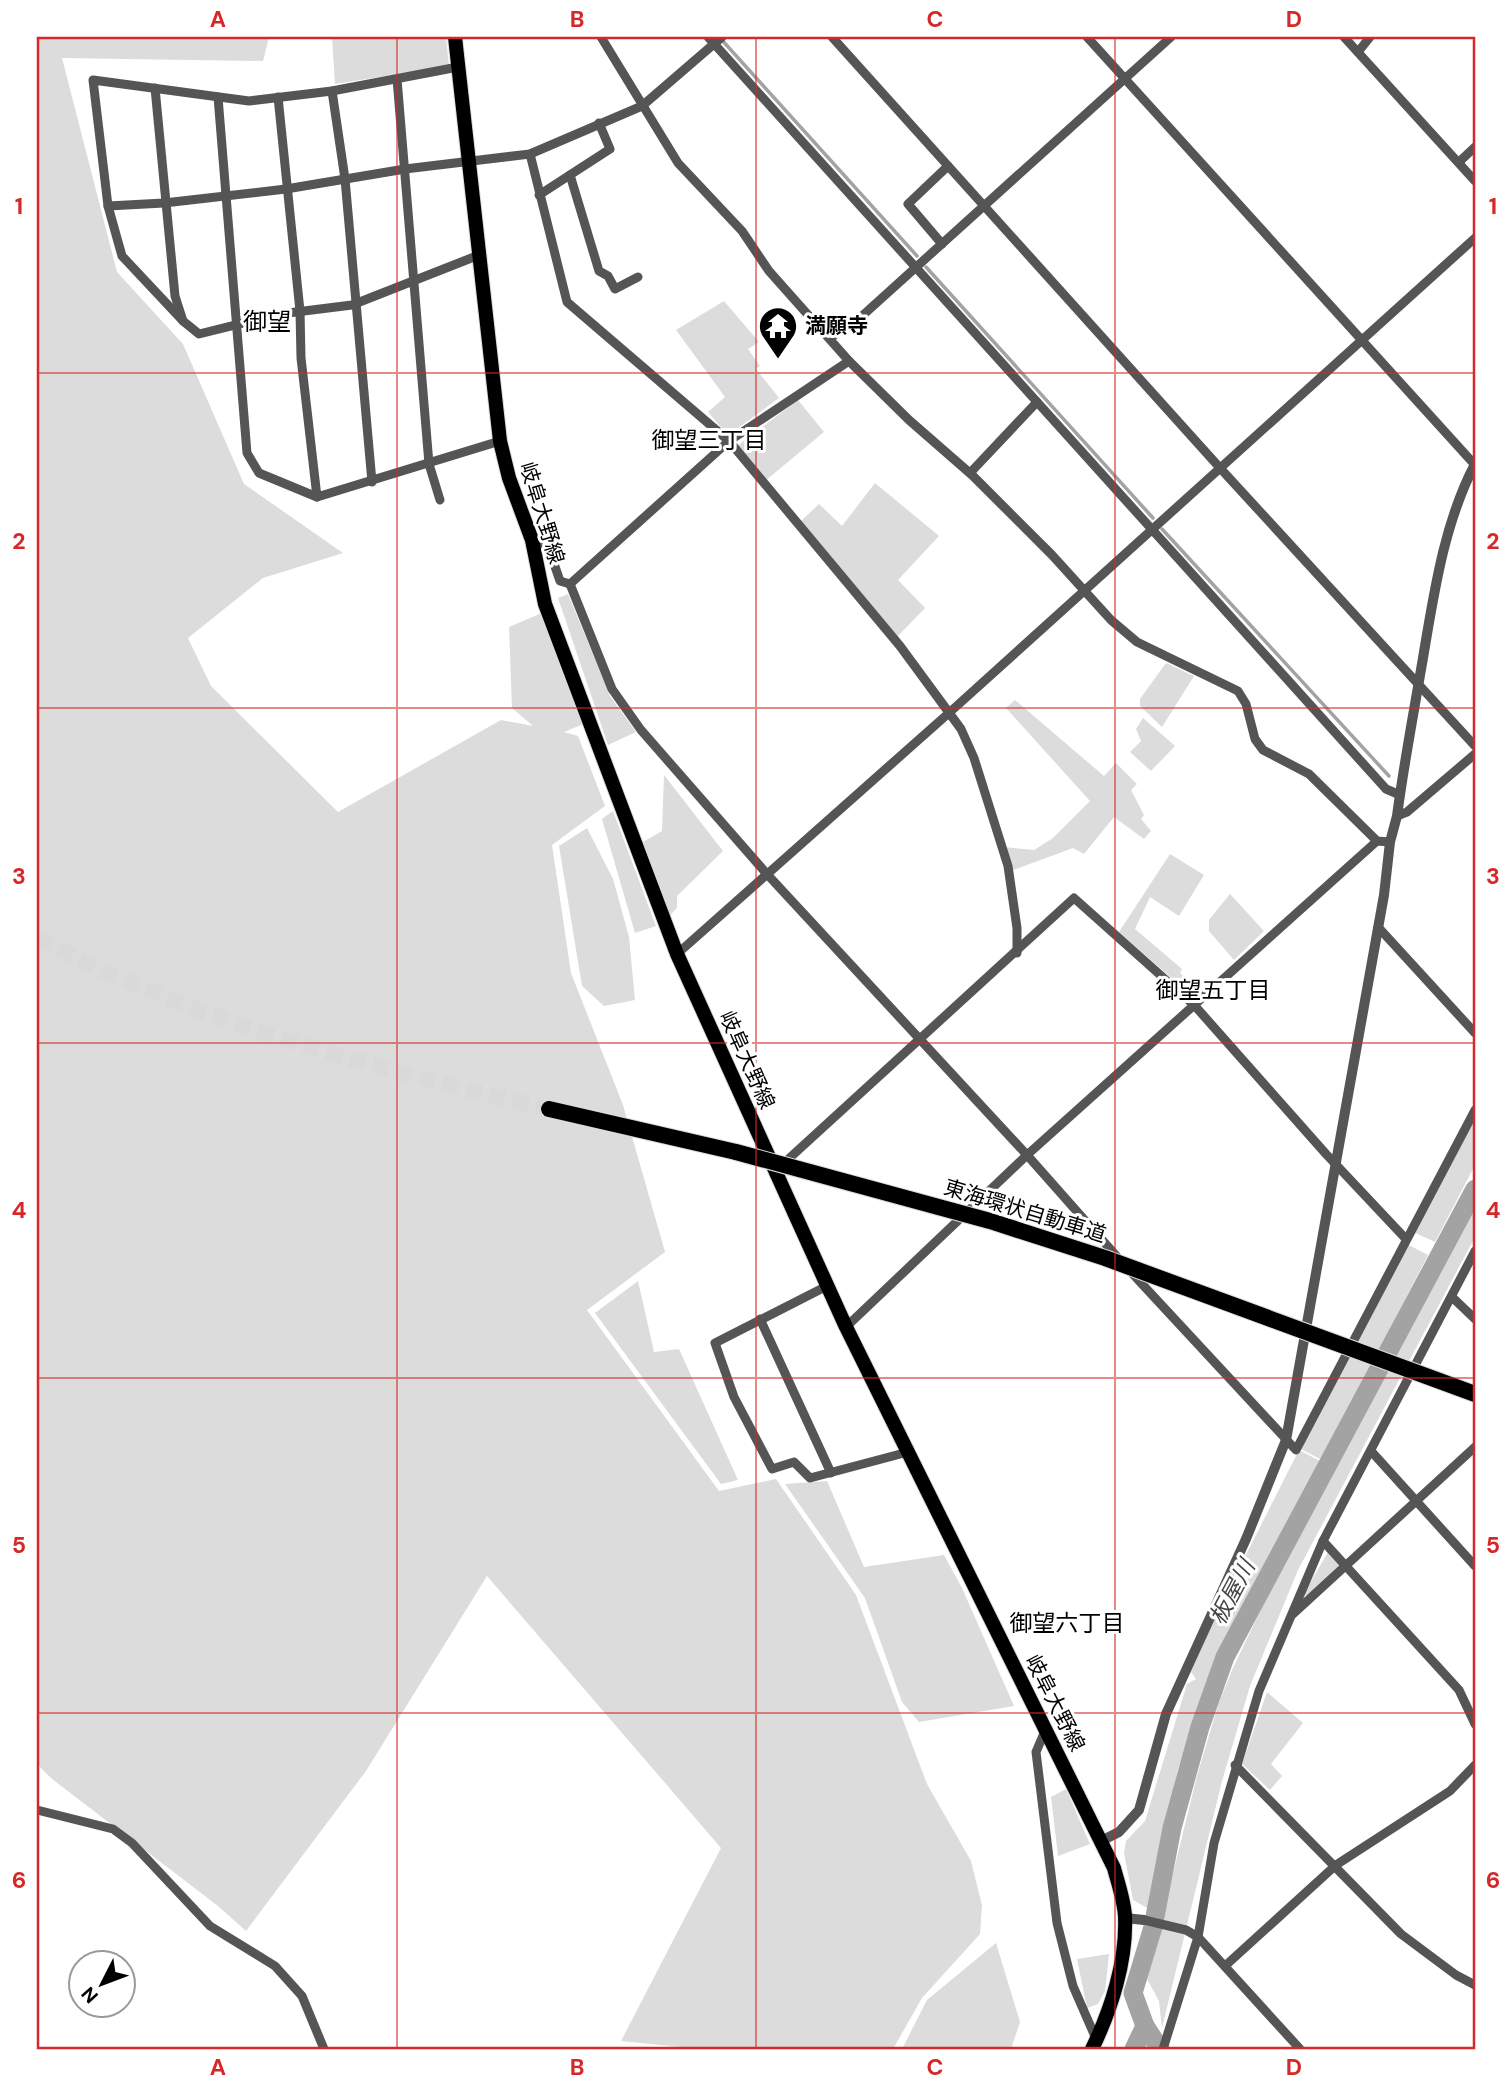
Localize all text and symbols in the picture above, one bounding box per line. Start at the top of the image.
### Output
text: A [210,4,226,34]
text: B [570,4,584,34]
text: C [927,4,943,34]
text: D [1286,4,1302,34]
text: 1 [15,191,23,221]
text: 1 [1489,191,1497,221]
temple icon: 満願寺 [757,305,799,360]
district label: 御望 [243,306,291,337]
place label: 満願寺 [805,312,868,340]
district label: 御望三丁目 [652,425,767,455]
street label: 岐阜大野線 [513,459,571,567]
text: 2 [12,526,26,556]
text: 2 [1486,526,1500,556]
text: 3 [12,861,26,891]
text: 3 [1486,861,1500,891]
district label: 御望五丁目 [1156,975,1271,1005]
street label: 岐阜大野線 [713,1006,781,1114]
street label: 東海環状自動車道 [941,1173,1109,1249]
text: 4 [12,1195,27,1225]
text: 4 [1486,1195,1501,1225]
text: 5 [12,1530,26,1560]
text: 5 [1486,1530,1500,1560]
water label: 板屋川 [1203,1552,1263,1630]
district label: 御望六丁目 [1010,1608,1125,1638]
street label: 岐阜大野線 [1019,1650,1091,1756]
text: 6 [12,1865,26,1895]
text: 6 [1486,1865,1500,1895]
north arrow [66,1950,136,2020]
text: N [76,1982,104,2009]
text: A [210,2052,226,2082]
text: B [570,2052,584,2082]
text: C [927,2052,943,2082]
text: D [1286,2052,1302,2082]

